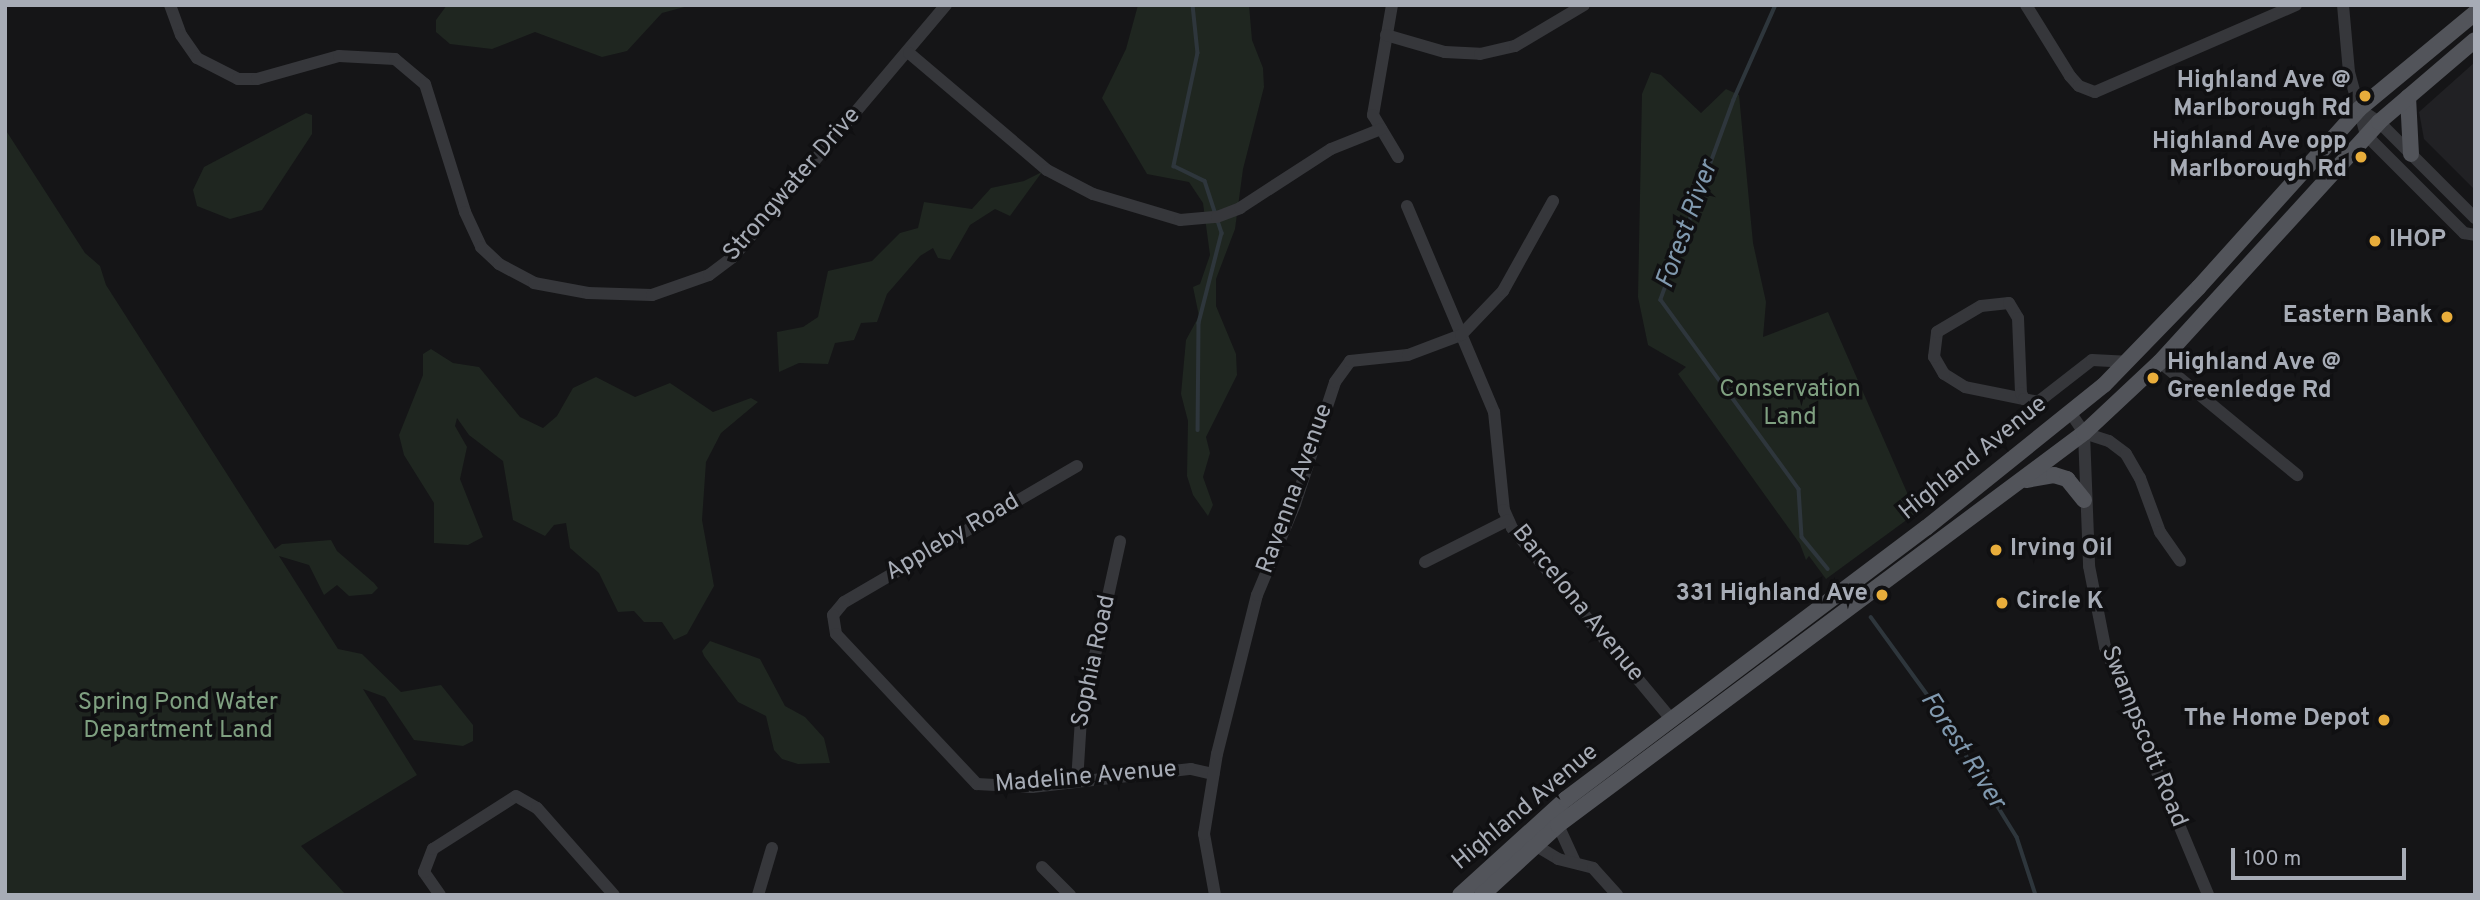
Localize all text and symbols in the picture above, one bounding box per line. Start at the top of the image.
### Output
place label: Highland Ave @ Marlborough Rd [2173,68,2351,124]
marker: Highland Ave @ Marlborough Rd [2357,88,2373,104]
street label: Strongwater Drive [718,102,868,268]
place label: Highland Ave opp Marlborough Rd [2151,129,2347,185]
marker: Highland Ave opp Marlborough Rd [2353,149,2369,165]
water label: Forest River [1651,157,1725,293]
place label: IHOP [2389,227,2446,255]
marker: IHOP [2367,233,2383,249]
place label: Eastern Bank [2283,303,2433,331]
marker: Eastern Bank [2439,309,2455,325]
place label: Highland Ave @ Greenledge Rd [2167,350,2342,406]
marker: Highland Ave @ Greenledge Rd [2145,370,2161,386]
park label: Conservation Land [1719,377,1861,433]
street label: Highland Avenue [1894,390,2054,528]
street label: Ravenna Avenue [1252,400,1340,578]
street label: Appleby Road [881,488,1025,588]
street label: Barcelona Avenue [1505,519,1649,689]
place label: Irving Oil [2010,536,2113,564]
marker: Irving Oil [1988,542,2004,558]
place label: 331 Highland Ave [1675,581,1868,609]
marker: 331 Highland Ave [1874,587,1890,603]
place label: Circle K [2016,589,2104,617]
street label: Sophia Road [1067,592,1123,730]
marker: Circle K [1994,595,2010,611]
street label: Swampscott Road [2094,642,2192,832]
water label: Forest River [1913,686,2011,816]
park label: Spring Pond Water Department Land [78,690,278,746]
place label: The Home Depot [2184,706,2370,734]
marker: The Home Depot [2376,712,2392,728]
street label: Highland Avenue [1447,738,1605,878]
street label: Madeline Avenue [994,756,1178,800]
scale bar [2235,834,2410,878]
text: 100 m [2244,846,2301,873]

